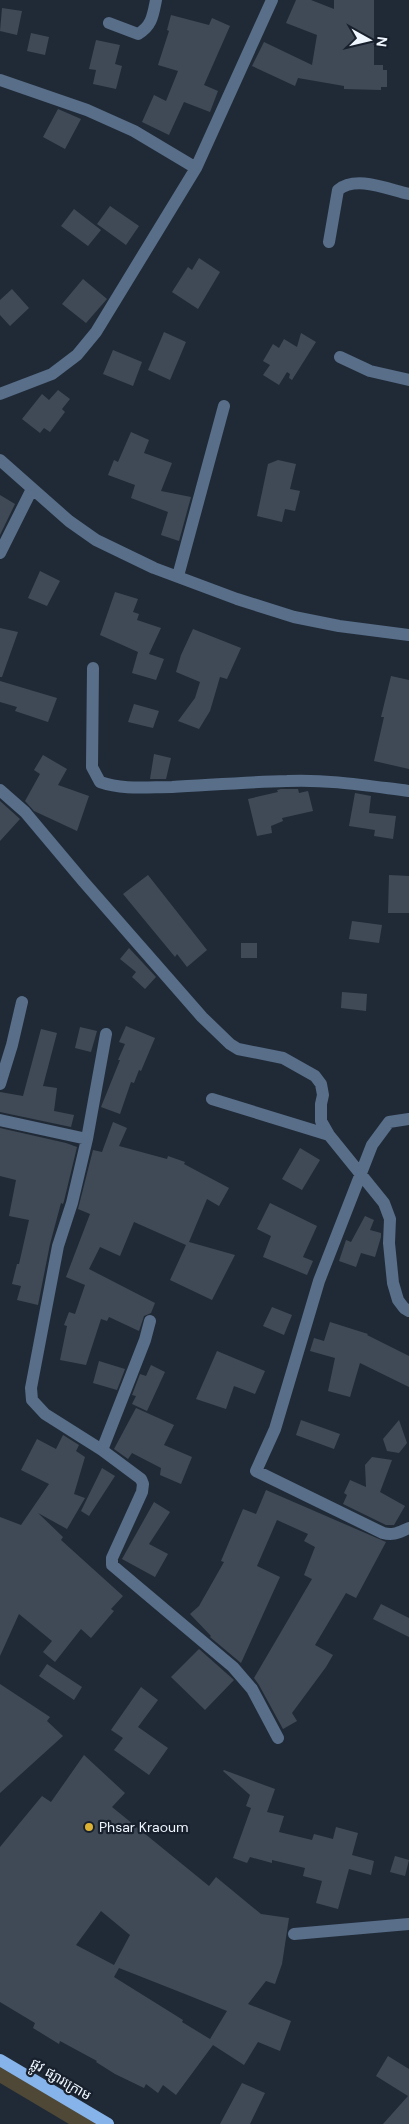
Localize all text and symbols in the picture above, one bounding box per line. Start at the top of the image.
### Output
north arrow [344,15,394,65]
text: N [372,35,391,48]
place label: Phsar Kraoum [99,1818,189,1836]
marker: Phsar Kraoum [83,1821,95,1833]
street label: ផ្លូវ ផ្សារក្រោម [26,2054,95,2107]

